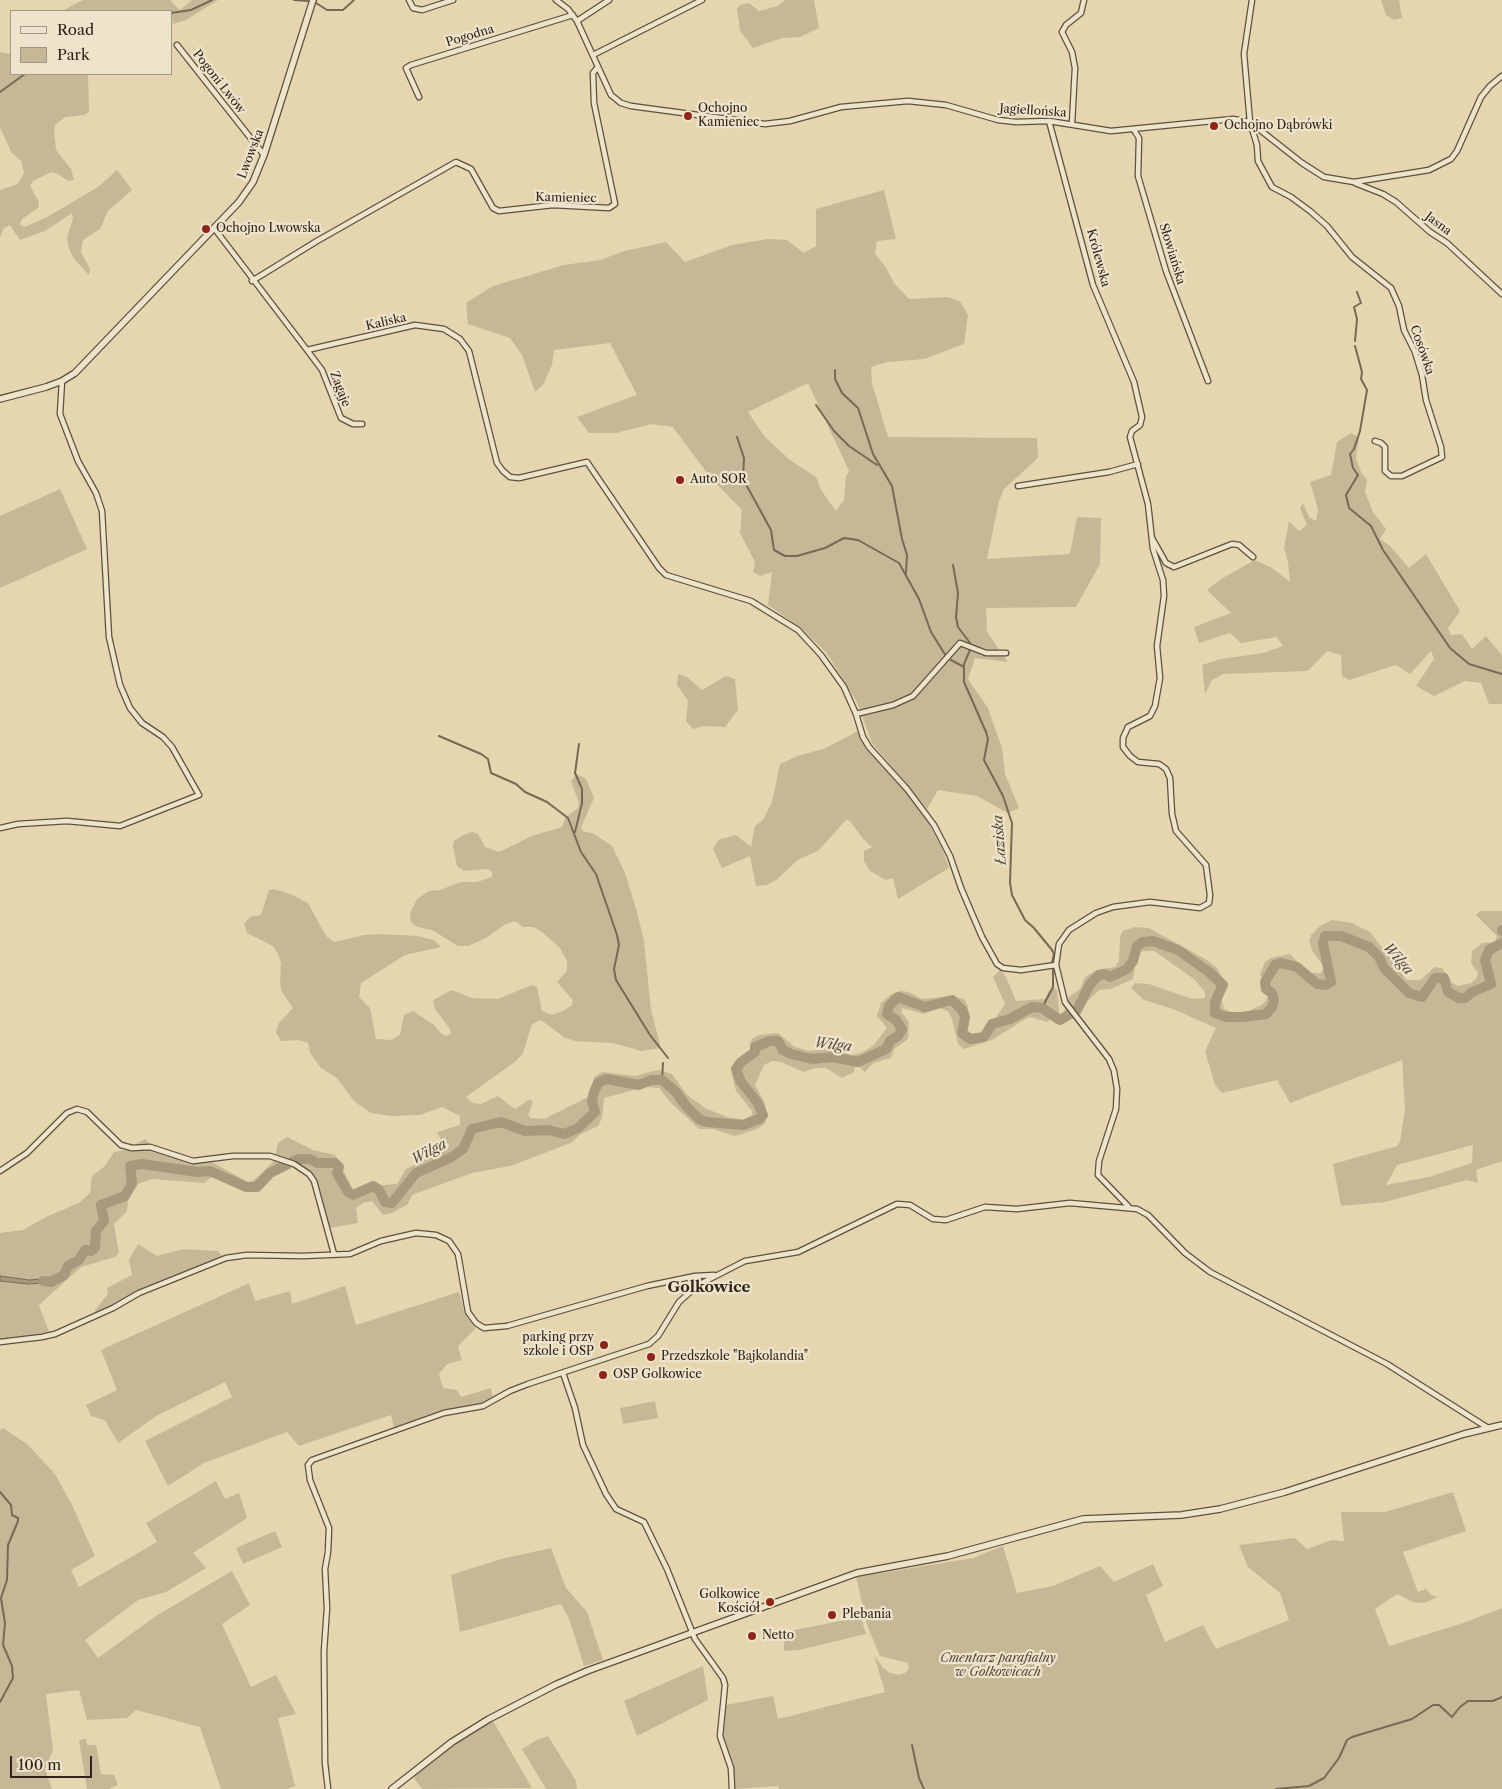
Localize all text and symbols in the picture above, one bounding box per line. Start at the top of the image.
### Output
legend [10,10,172,75]
text: Road [57,20,94,39]
street label: Pogodna [444,22,496,50]
text: Park [57,45,90,64]
street label: Pogoni Lwów [190,47,248,117]
street label: Jagiellońska [999,101,1067,121]
place label: Ochojno Kamieniec [698,102,759,130]
marker: Ochojno Kamieniec [682,110,694,122]
place label: Ochojno Dąbrówki [1224,119,1332,133]
marker: Ochojno Dąbrówki [1208,120,1220,132]
street label: Lwowska [235,127,267,181]
street label: Kamieniec [535,190,597,206]
street label: Jasna [1422,209,1454,239]
place label: Ochojno Lwowska [216,222,321,236]
street label: Słowiańska [1156,222,1188,286]
marker: Ochojno Lwowska [200,223,212,235]
street label: Królewska [1083,227,1113,289]
street label: Kaliska [364,310,408,334]
street label: Cosówka [1407,323,1437,377]
street label: Zagaje [327,369,353,409]
place label: Auto SOR [690,473,747,487]
marker: Auto SOR [674,474,686,486]
water label: Łaziska [990,814,1010,866]
water label: Wilga [1379,939,1417,979]
water label: Wilga [813,1034,853,1056]
water label: Wilga [408,1136,450,1168]
district label: Golkowice [668,1279,750,1297]
place label: parking przy szkole i OSP [522,1331,594,1359]
marker: parking przy szkole i OSP [598,1339,610,1351]
place label: Przedszkole "Bajkolandia" [661,1350,808,1364]
marker: Przedszkole "Bajkolandia" [645,1351,657,1363]
place label: OSP Golkowice [613,1368,702,1382]
marker: OSP Golkowice [597,1369,609,1381]
place label: Golkowice Kościół [699,1588,760,1616]
marker: Golkowice Kościół [764,1596,776,1608]
place label: Plebania [842,1608,891,1622]
marker: Plebania [826,1609,838,1621]
place label: Netto [762,1629,794,1643]
marker: Netto [746,1630,758,1642]
park label: Cmentarz parafialny w Golkowicach [940,1652,1056,1680]
scale bar [12,1746,95,1778]
text: 100 m [18,1755,61,1774]

